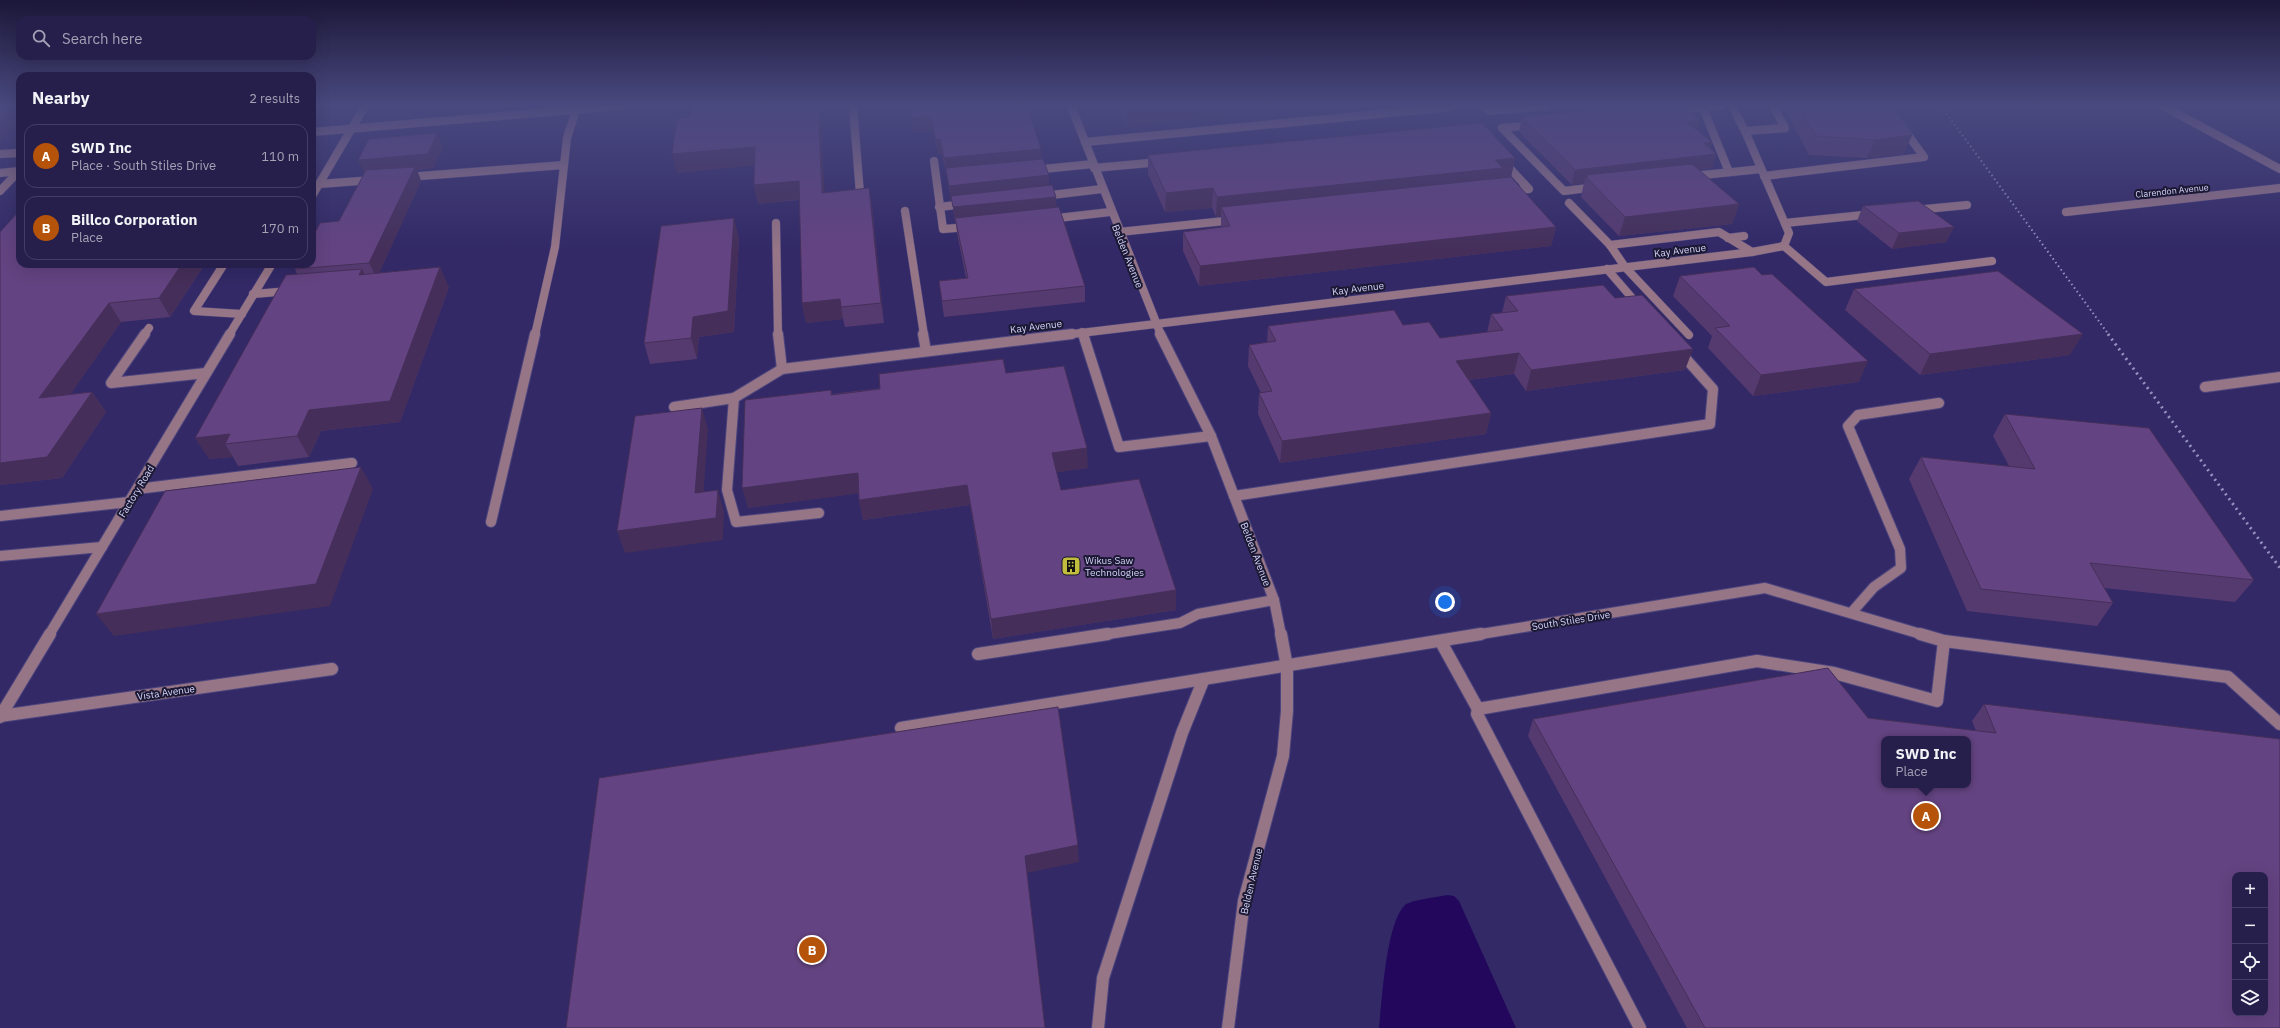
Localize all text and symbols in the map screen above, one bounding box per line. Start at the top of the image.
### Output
search box [16,16,316,60]
icon: search [30,27,52,49]
text: Search here [62,29,142,48]
text: Nearby [32,87,90,109]
text: 2 results [249,90,300,107]
text: SWD Inc [71,138,132,157]
text: A [42,148,50,165]
text: 110 m [261,148,299,165]
text: Place · South Stiles Drive [71,157,216,174]
street label: Clarendon Avenue [2135,181,2209,200]
text: Billco Corporation [71,210,198,229]
text: B [42,220,50,237]
text: 170 m [261,220,299,237]
street label: Belden Avenue [1109,222,1146,290]
text: Place [71,229,103,246]
street label: Kay Avenue [1653,241,1707,260]
street label: Kay Avenue [1331,279,1385,298]
street label: Kay Avenue [1009,317,1063,336]
street label: Factory Road [116,463,157,520]
street label: Belden Avenue [1237,520,1274,588]
place label: Wikus Saw Technologies [1085,554,1144,579]
building icon: Wikus Saw Technologies [1060,555,1082,577]
your location [1435,592,1455,612]
street label: South Stiles Drive [1531,608,1612,633]
street label: Vista Avenue [136,682,196,703]
popup [1881,736,1971,788]
text: SWD Inc [1896,744,1956,763]
text: Place [1896,763,1928,780]
pin: A [1913,801,1939,831]
street label: Belden Avenue [1238,846,1266,915]
map controls [2232,872,2268,1016]
button: + [2232,872,2268,908]
button: − [2232,908,2268,944]
pin: B [799,935,825,965]
button: locate [2232,944,2268,980]
button: layers [2232,980,2268,1016]

